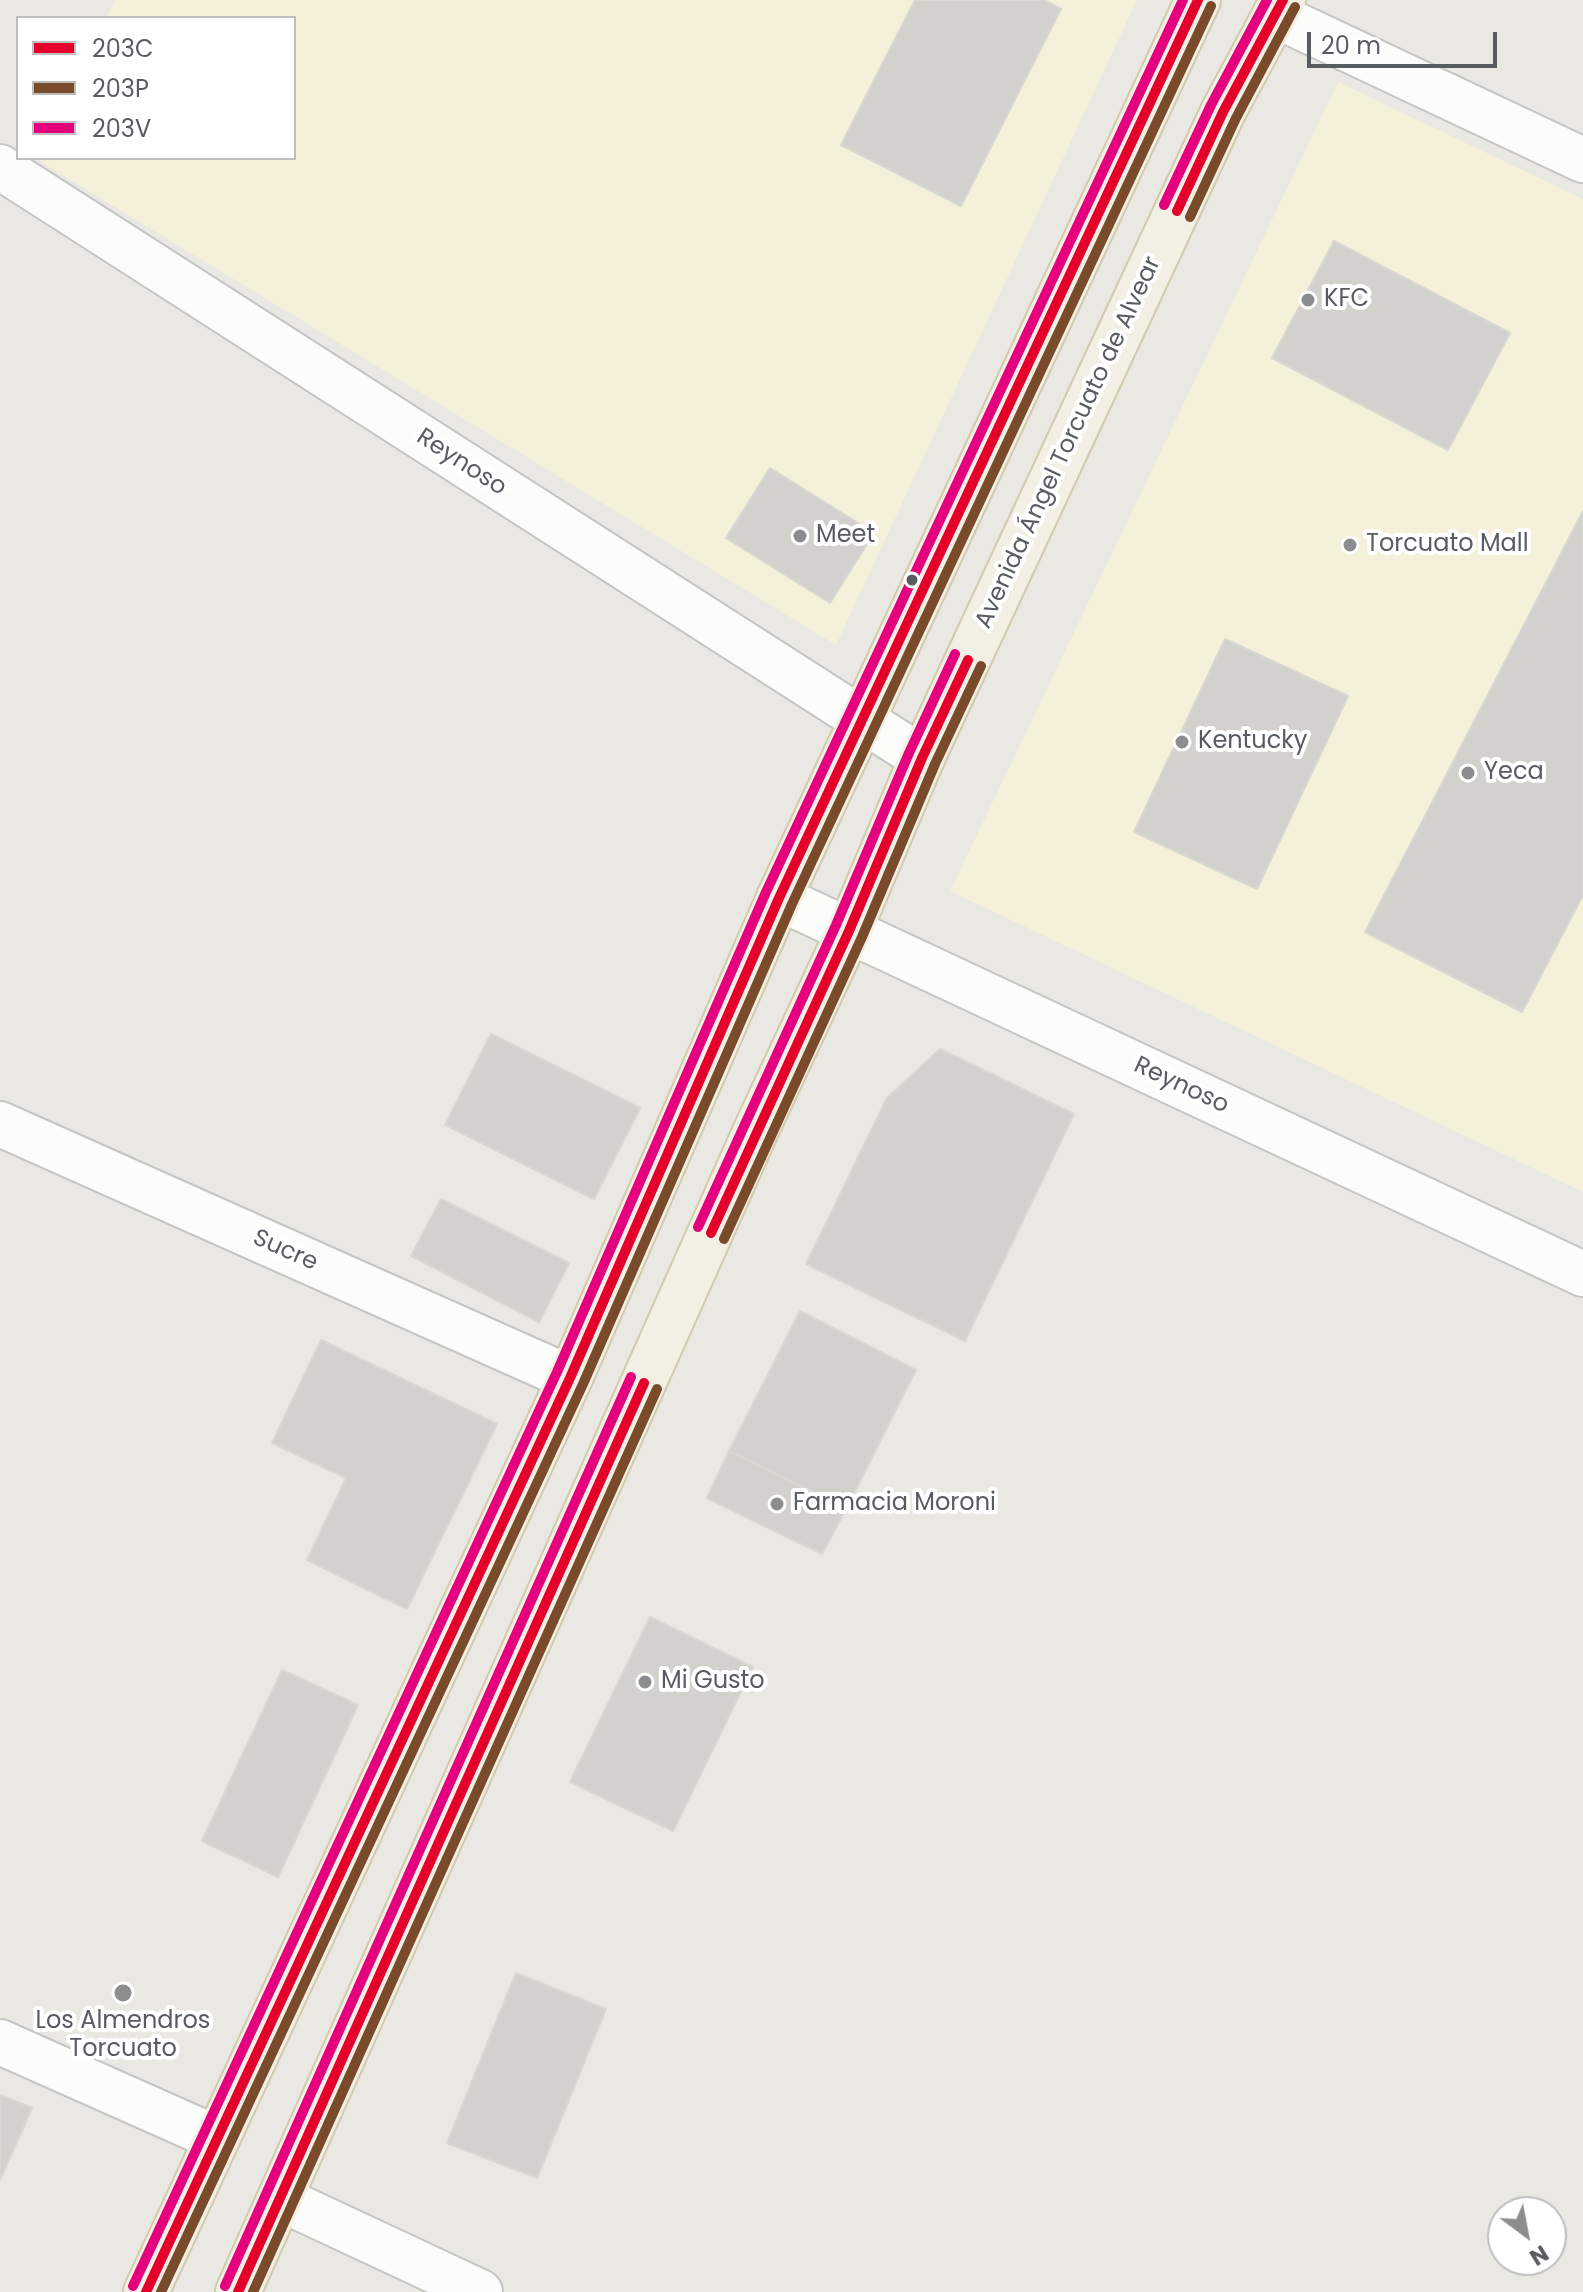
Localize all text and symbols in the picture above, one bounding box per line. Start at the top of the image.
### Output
legend [16,16,296,160]
scale bar [1311,16,1501,66]
text: 20 m [1321,29,1381,62]
text: 203C [92,32,154,65]
text: 203P [92,72,149,105]
text: 203V [92,112,151,145]
street label: Avenida Ángel Torcuato de Alvear [970,253,1168,633]
place label: KFC [1324,286,1369,314]
marker: KFC [1299,291,1317,309]
street label: Reynoso [411,423,511,503]
place label: Meet [816,522,875,550]
marker: Meet [791,527,809,545]
place label: Torcuato Mall [1366,531,1529,559]
marker: Torcuato Mall [1341,536,1359,554]
unlabelled marker [904,572,920,588]
place label: Kentucky [1198,728,1307,756]
marker: Kentucky [1173,733,1191,751]
place label: Yeca [1484,759,1544,787]
marker: Yeca [1459,764,1477,782]
street label: Reynoso [1129,1051,1233,1121]
street label: Sucre [248,1224,322,1278]
place label: Farmacia Moroni [793,1490,996,1518]
marker: Farmacia Moroni [768,1495,786,1513]
place label: Mi Gusto [661,1668,765,1696]
marker: Mi Gusto [636,1673,654,1691]
marker: Los Almendros Torcuato [112,1982,134,2004]
place label: Los Almendros Torcuato [36,2008,210,2064]
north arrow [1487,2196,1567,2276]
text: N [1524,2238,1554,2273]

